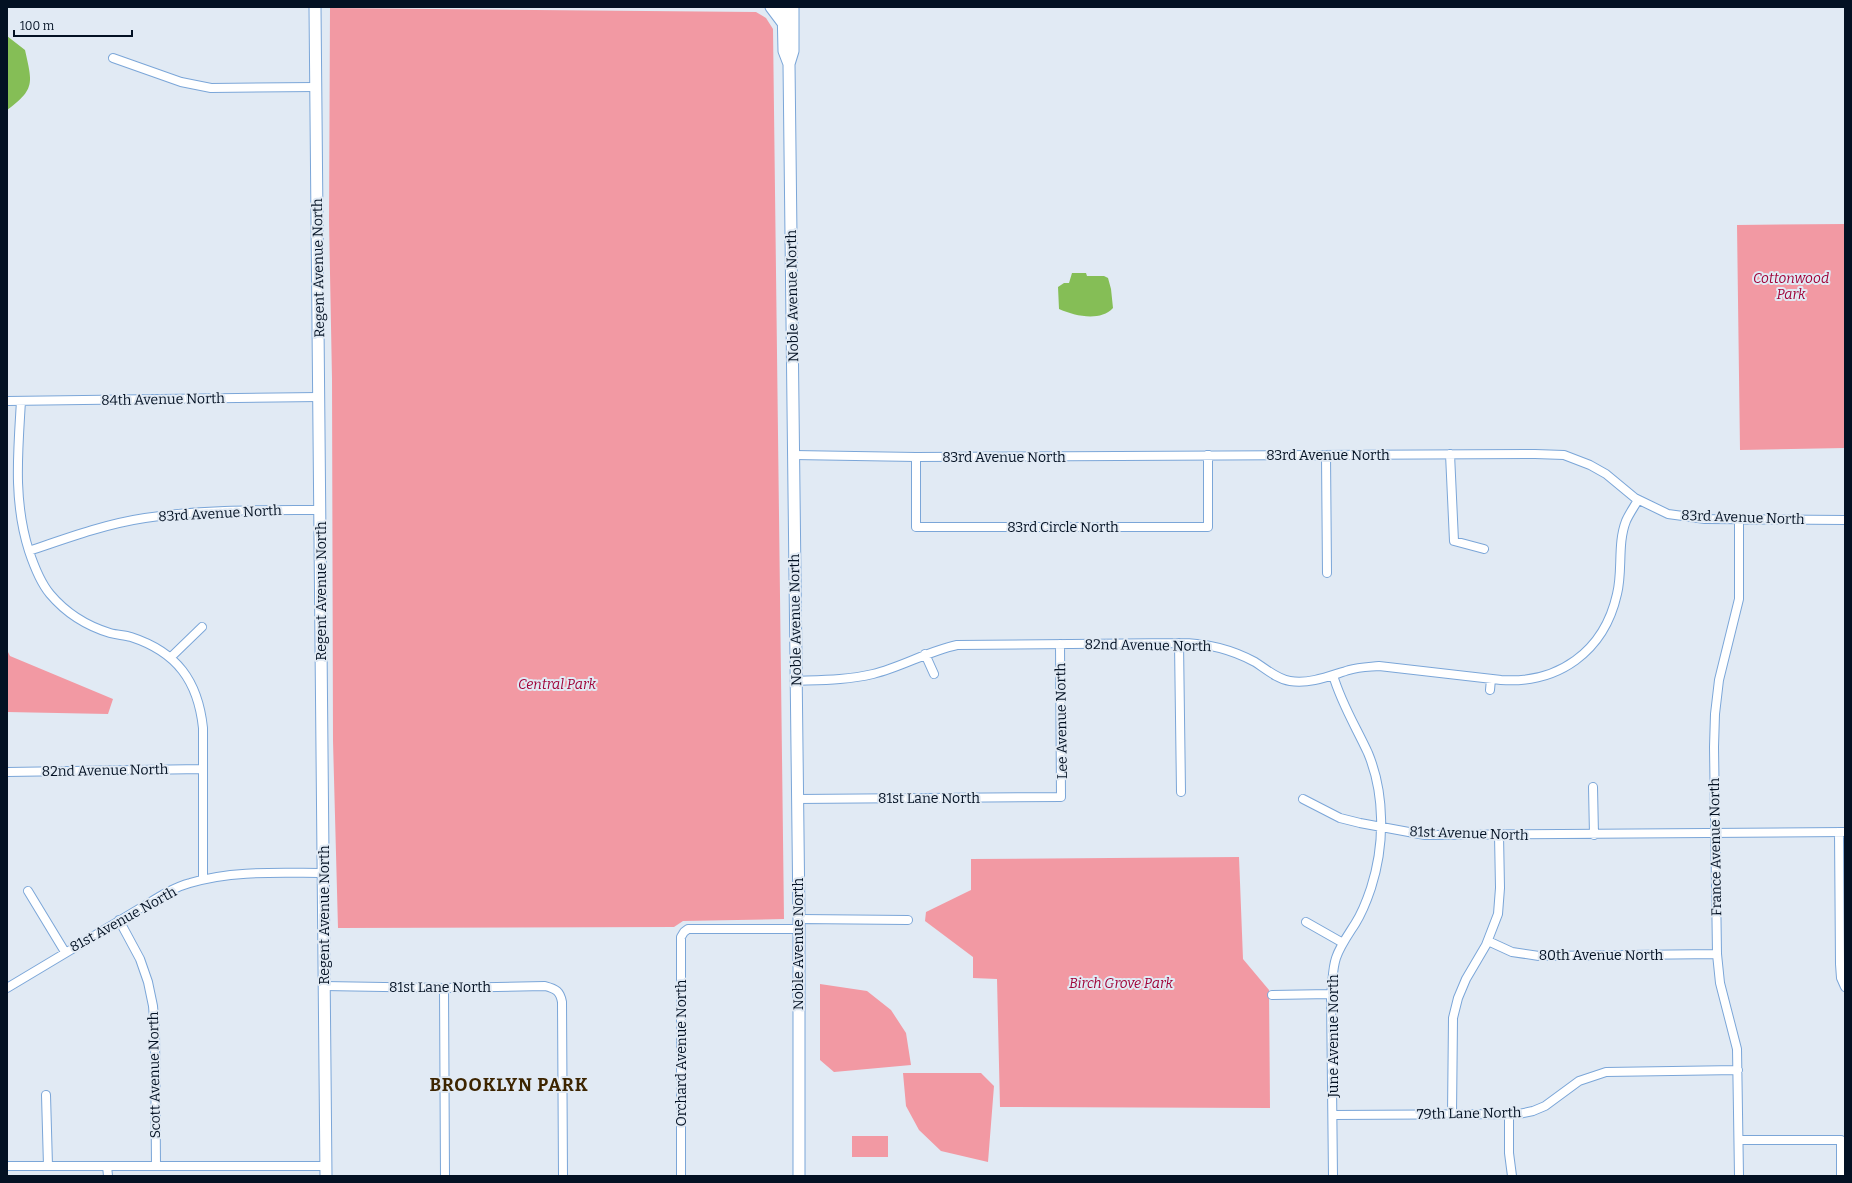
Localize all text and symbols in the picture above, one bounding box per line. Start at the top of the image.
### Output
scale bar [14,12,132,38]
text: 100 m [20,19,55,33]
street label: Regent Avenue North [309,198,328,338]
street label: Noble Avenue North [783,229,802,362]
park label: Cottonwood Park [1753,270,1829,303]
street label: 84th Avenue North [101,390,225,409]
street label: 83rd Avenue North [1266,447,1390,464]
street label: 83rd Avenue North [942,449,1066,466]
street label: 83rd Avenue North [158,502,282,525]
street label: 83rd Avenue North [1681,507,1805,528]
street label: 83rd Circle North [1007,519,1119,536]
street label: Regent Avenue North [313,521,330,661]
street label: Noble Avenue North [786,553,805,686]
street label: 82nd Avenue North [1084,636,1212,655]
street label: Lee Avenue North [1052,662,1071,779]
park label: Central Park [518,676,596,693]
street label: 82nd Avenue North [41,761,169,780]
street label: France Avenue North [1706,778,1725,916]
street label: 81st Lane North [878,790,980,807]
street label: 81st Avenue North [1409,823,1529,844]
street label: Regent Avenue North [316,845,333,985]
street label: Noble Avenue North [790,878,807,1010]
street label: 81st Avenue North [67,883,180,956]
street label: 80th Avenue North [1539,947,1664,964]
street label: June Avenue North [1325,974,1342,1099]
park label: Birch Grove Park [1069,975,1173,992]
street label: 81st Lane North [389,979,491,996]
street label: Orchard Avenue North [673,979,690,1127]
street label: Scott Avenue North [145,1011,164,1139]
district label: BROOKLYN PARK [429,1074,589,1096]
street label: 79th Lane North [1417,1104,1522,1123]

